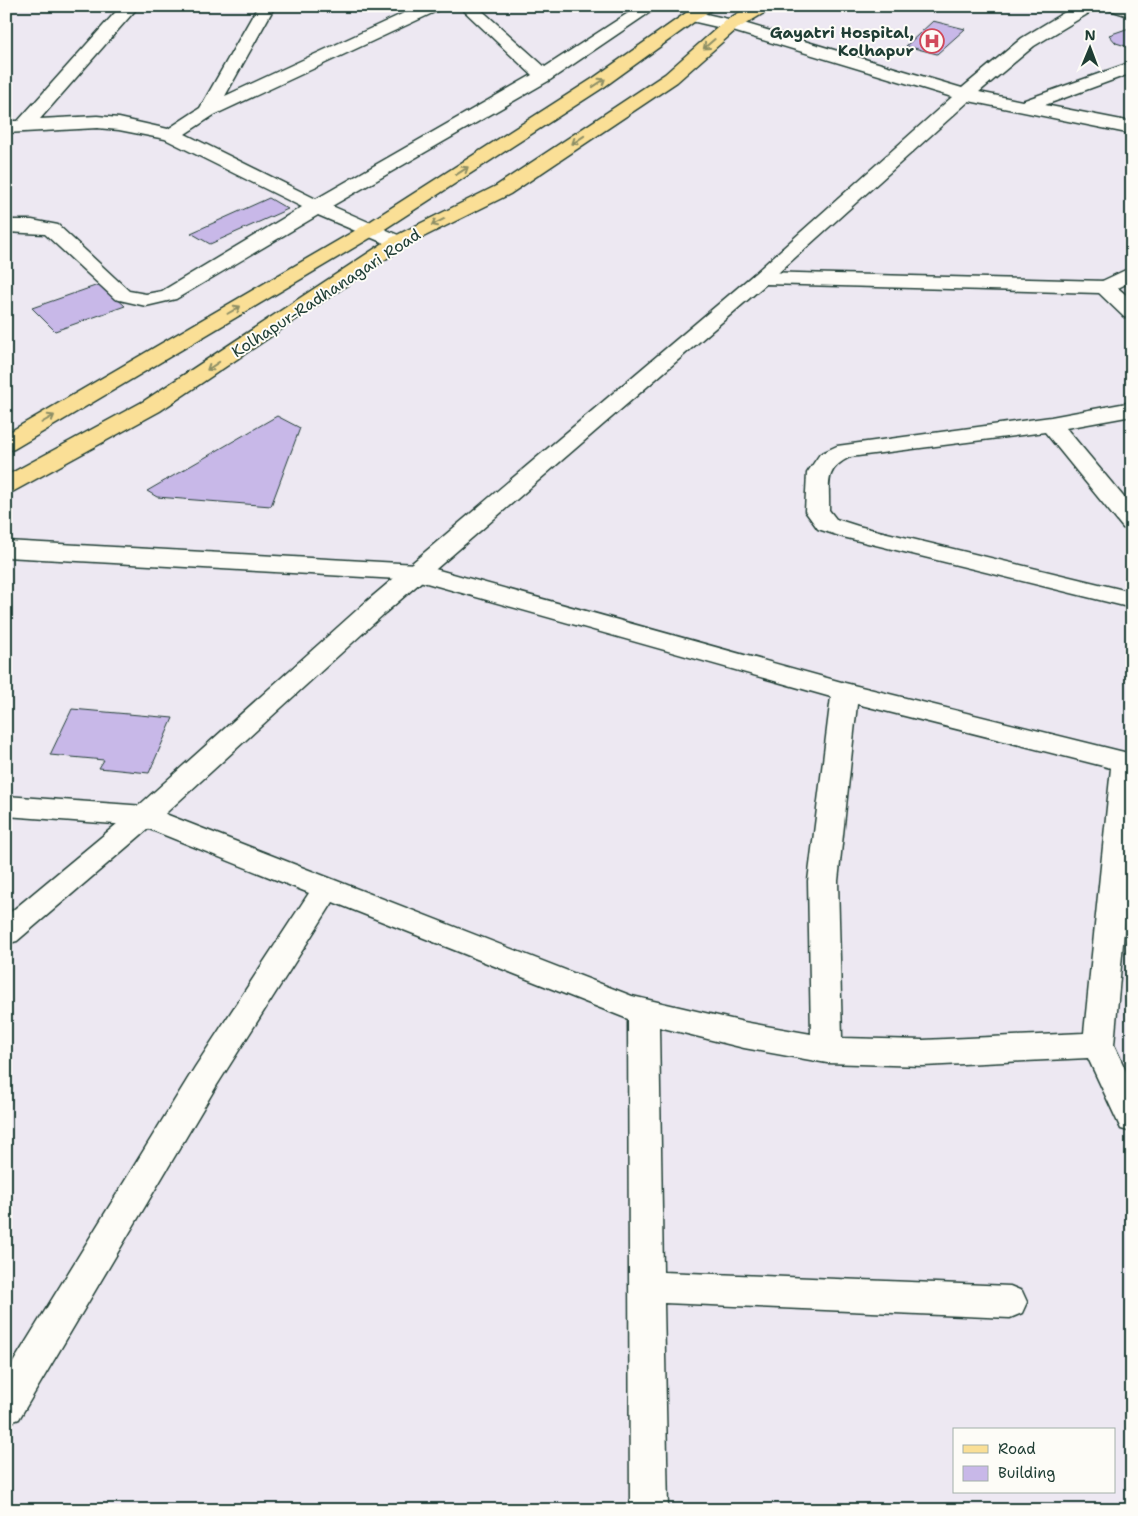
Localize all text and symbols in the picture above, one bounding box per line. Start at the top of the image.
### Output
place label: Gayatri Hospital, Kolhapur [770,22,914,61]
north arrow [1066,22,1116,72]
text: N [1085,26,1096,44]
hospital icon: Gayatri Hospital, Kolhapur [919,28,945,54]
one-way arrow [703,38,716,49]
one-way arrow [591,77,605,87]
one-way arrow [571,134,585,145]
one-way arrow [455,166,469,176]
one-way arrow [431,218,446,227]
street label: Kolhapur-Radhanagari Road [227,224,425,362]
one-way arrow [226,305,240,315]
one-way arrow [206,360,220,371]
one-way arrow [41,413,55,423]
legend [953,1428,1116,1494]
text: Road [998,1439,1036,1459]
text: Building [998,1463,1055,1483]

